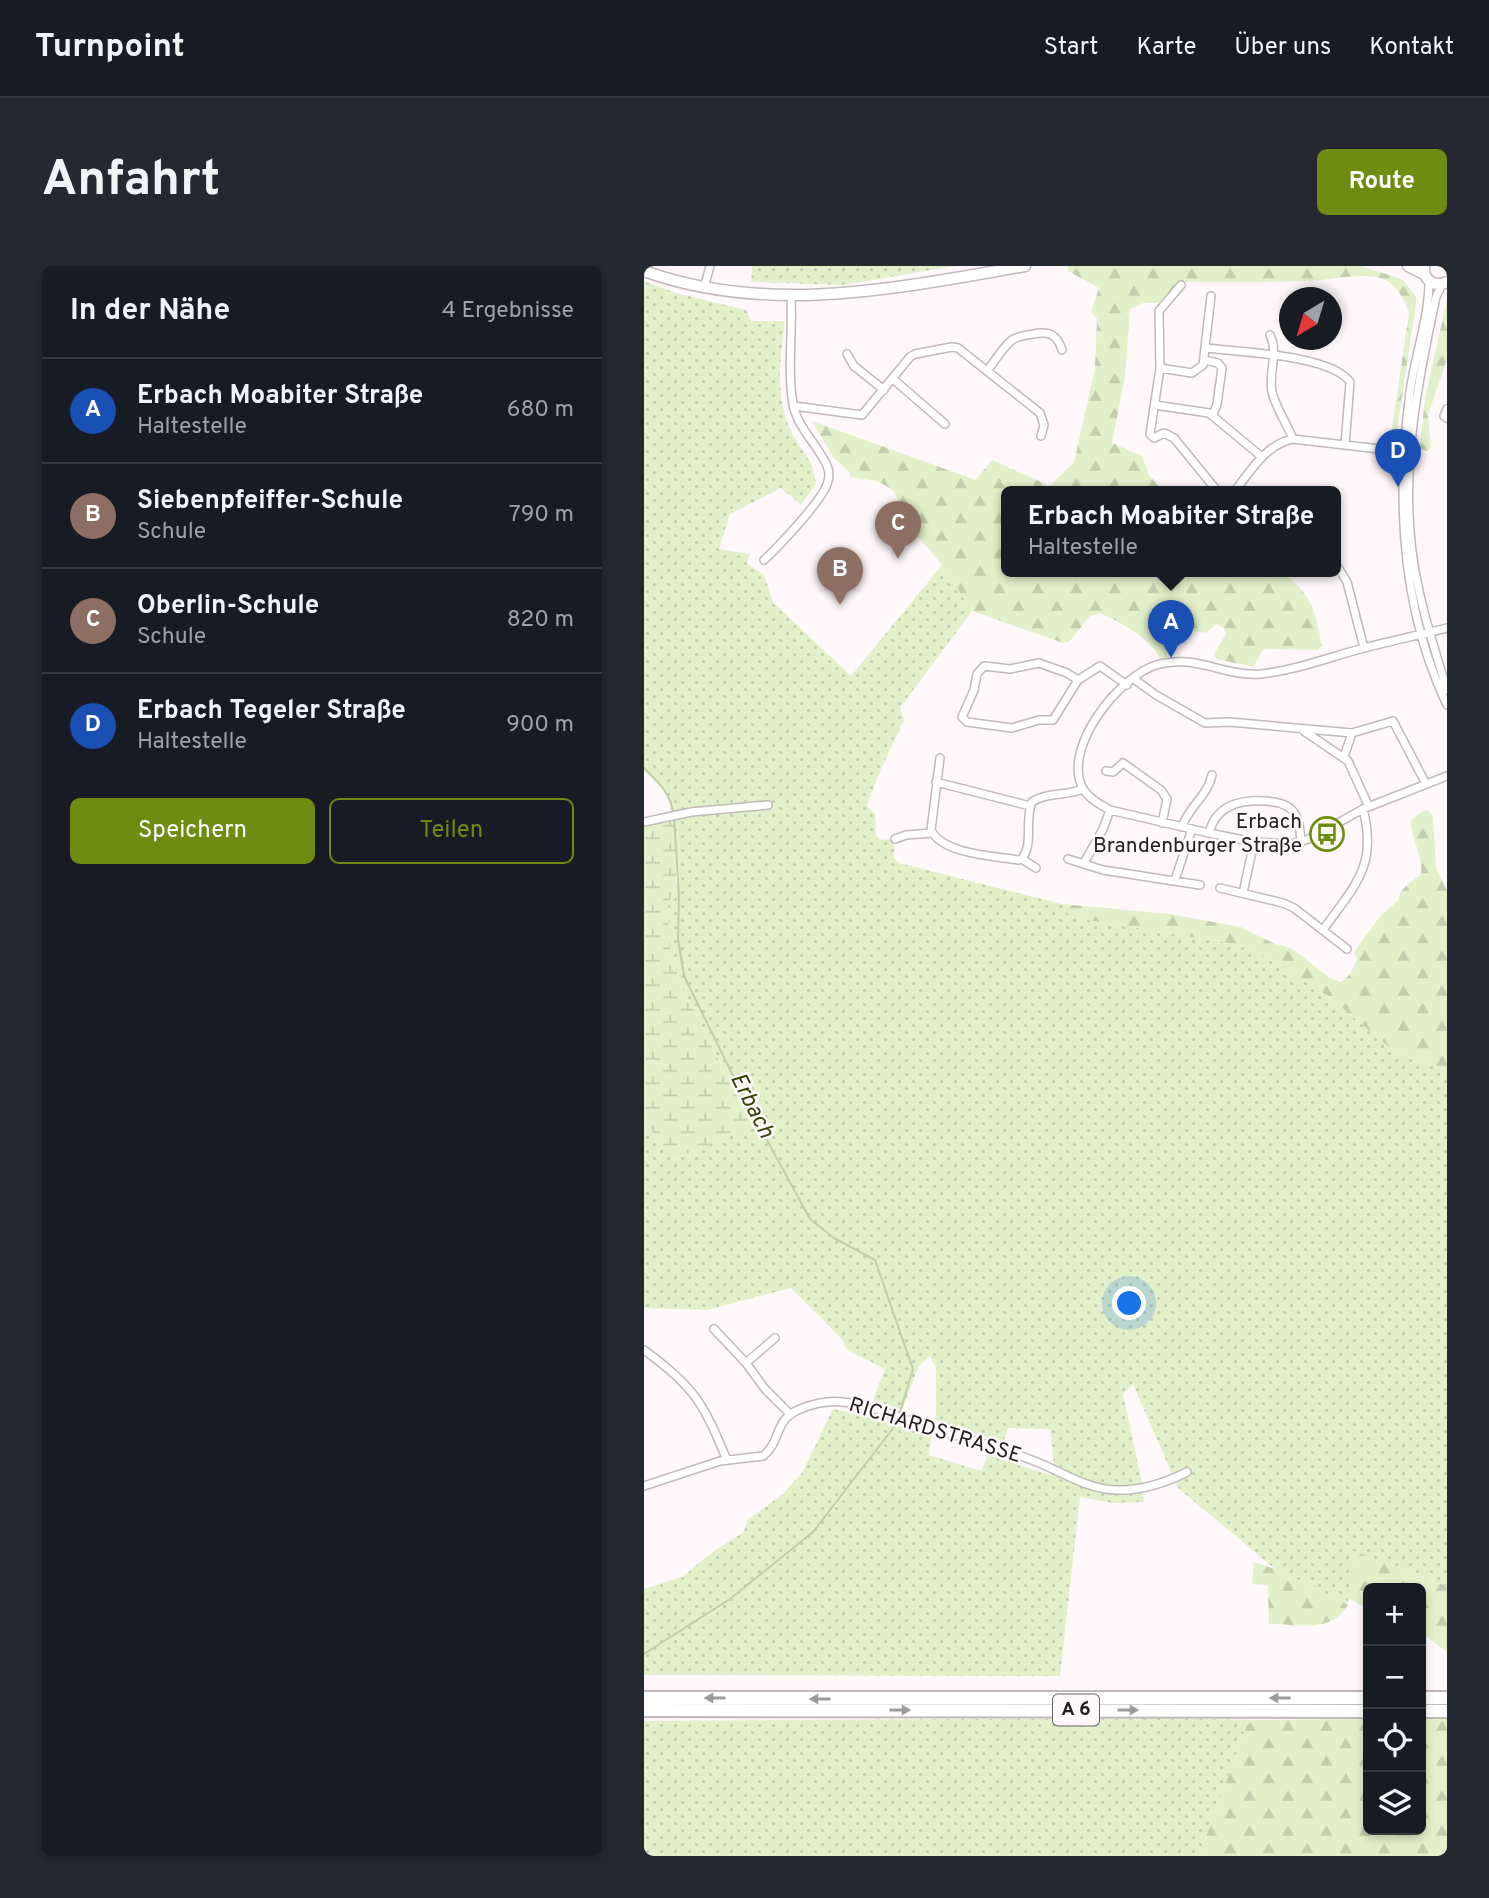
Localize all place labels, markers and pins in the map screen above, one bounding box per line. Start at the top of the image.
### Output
pin: D [1375,429,1421,487]
pin: C [875,501,921,559]
pin: B [817,547,863,605]
pin: A [1148,600,1194,658]
place label: Erbach Brandenburger Straße [1093,809,1302,860]
bus stop icon: Erbach Brandenburger Straße [1308,815,1346,853]

